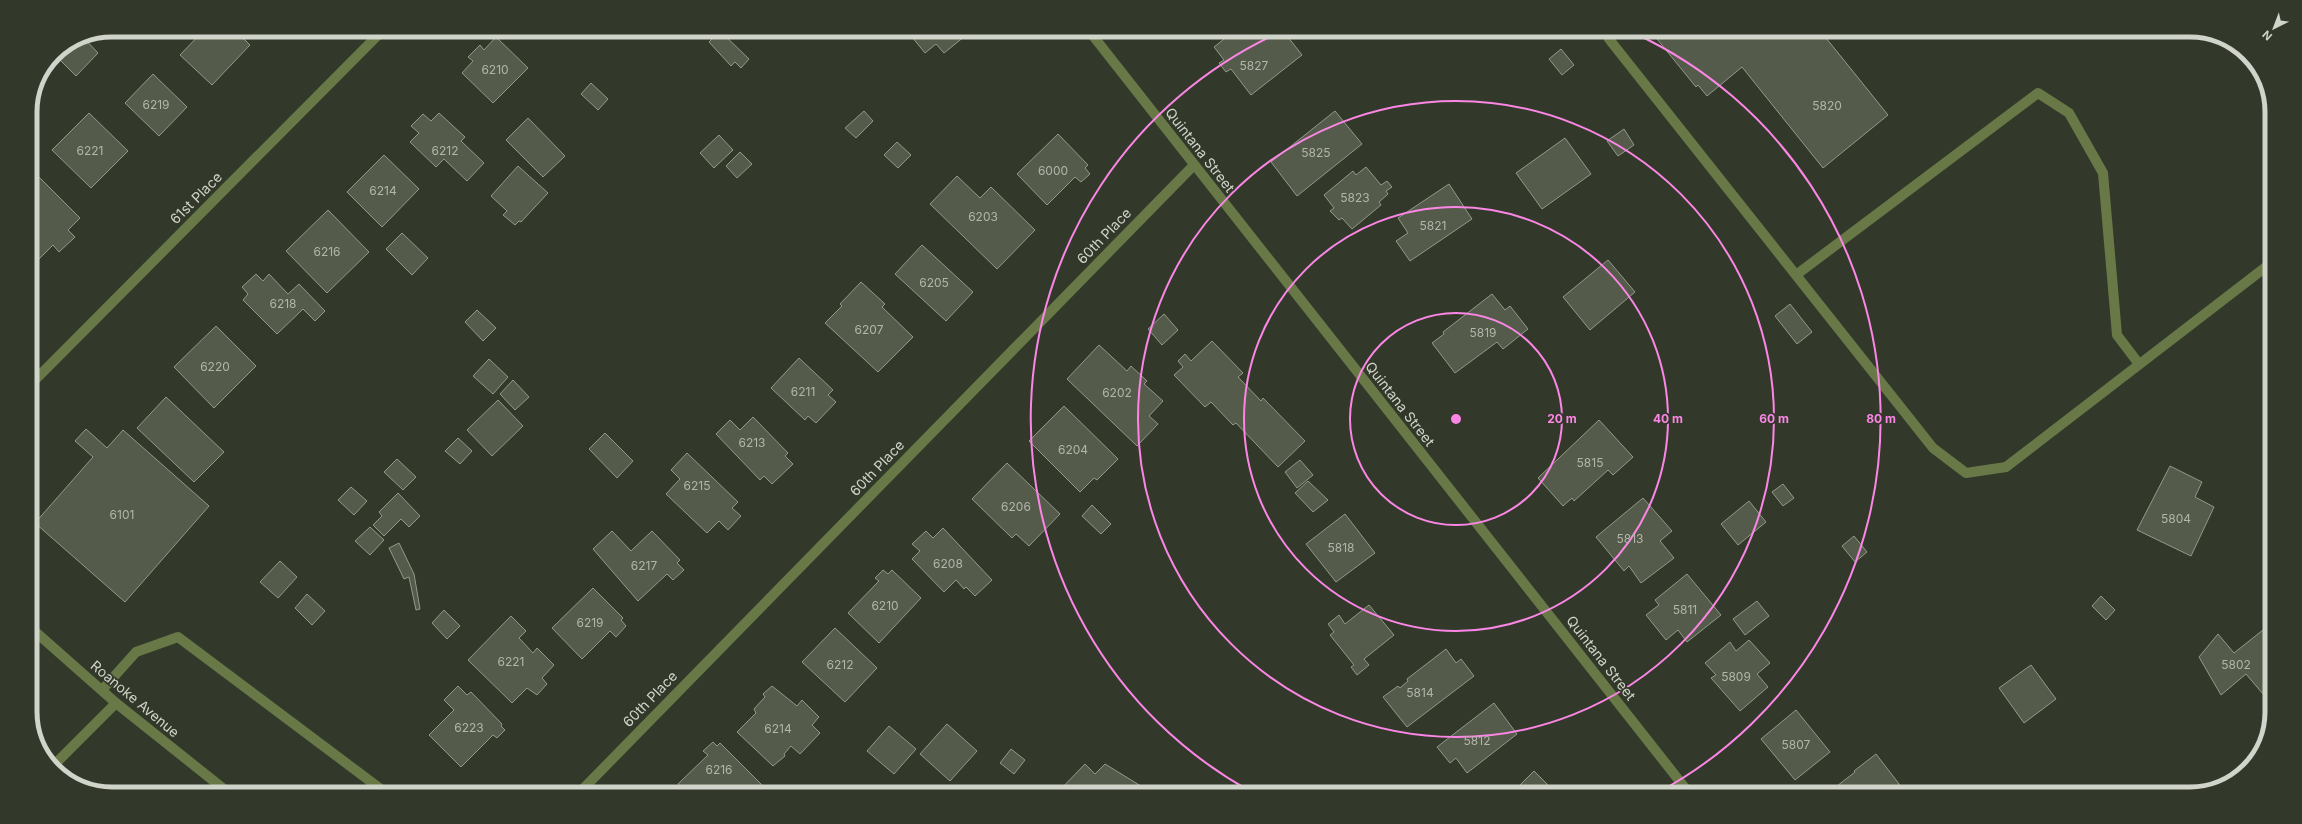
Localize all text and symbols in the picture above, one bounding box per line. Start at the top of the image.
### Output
north arrow [2254,8,2294,48]
text: N [2260,27,2275,43]
house number: 5827 [1240,58,1269,73]
house number: 6210 [481,62,509,77]
house number: 6219 [142,97,170,112]
house number: 5820 [1812,98,1842,113]
street label: Quintana Street [1162,104,1239,196]
house number: 6221 [77,143,103,158]
house number: 6212 [432,143,458,158]
house number: 5825 [1301,145,1331,160]
house number: 6000 [1038,163,1068,178]
street label: 61st Place [166,168,225,227]
house number: 6214 [369,183,397,198]
house number: 5823 [1340,190,1370,205]
street label: 60th Place [1073,204,1134,267]
house number: 6203 [968,209,998,224]
house number: 5821 [1420,218,1446,233]
house number: 6216 [313,244,341,259]
house number: 6205 [919,275,949,290]
house number: 6218 [269,296,297,311]
house number: 6207 [855,322,884,337]
house number: 5819 [1469,325,1497,340]
street label: Quintana Street [1362,358,1439,450]
house number: 6220 [200,359,230,374]
house number: 6211 [791,384,815,399]
house number: 6202 [1102,385,1132,400]
text: 20 m [1547,411,1577,426]
text: 40 m [1653,411,1683,426]
text: 60 m [1759,411,1789,426]
text: 80 m [1866,411,1896,426]
centre of rings [1449,412,1463,426]
house number: 6213 [738,435,766,450]
street label: 60th Place [846,436,907,499]
house number: 6204 [1058,442,1088,457]
house number: 5815 [1577,455,1603,470]
house number: 6215 [684,478,710,493]
house number: 6206 [1001,499,1031,514]
house number: 6101 [110,507,134,522]
house number: 5804 [2161,511,2191,526]
house number: 5813 [1616,531,1644,546]
house number: 5818 [1327,540,1355,555]
house number: 6208 [933,556,963,571]
house number: 6217 [631,558,657,573]
house number: 6210 [871,598,899,613]
house number: 5811 [1673,602,1697,617]
street label: Quintana Street [1563,612,1640,704]
house number: 6219 [576,615,604,630]
house number: 6221 [498,654,524,669]
street label: Roanoke Avenue [88,657,183,741]
house number: 6212 [827,657,853,672]
house number: 5802 [2221,657,2251,672]
street label: 60th Place [619,667,680,730]
house number: 5809 [1721,669,1751,684]
house number: 5814 [1406,685,1434,700]
house number: 6223 [454,720,484,735]
house number: 6214 [764,721,792,736]
house number: 5812 [1464,733,1490,748]
house number: 5807 [1782,737,1811,752]
house number: 6216 [705,762,733,777]

